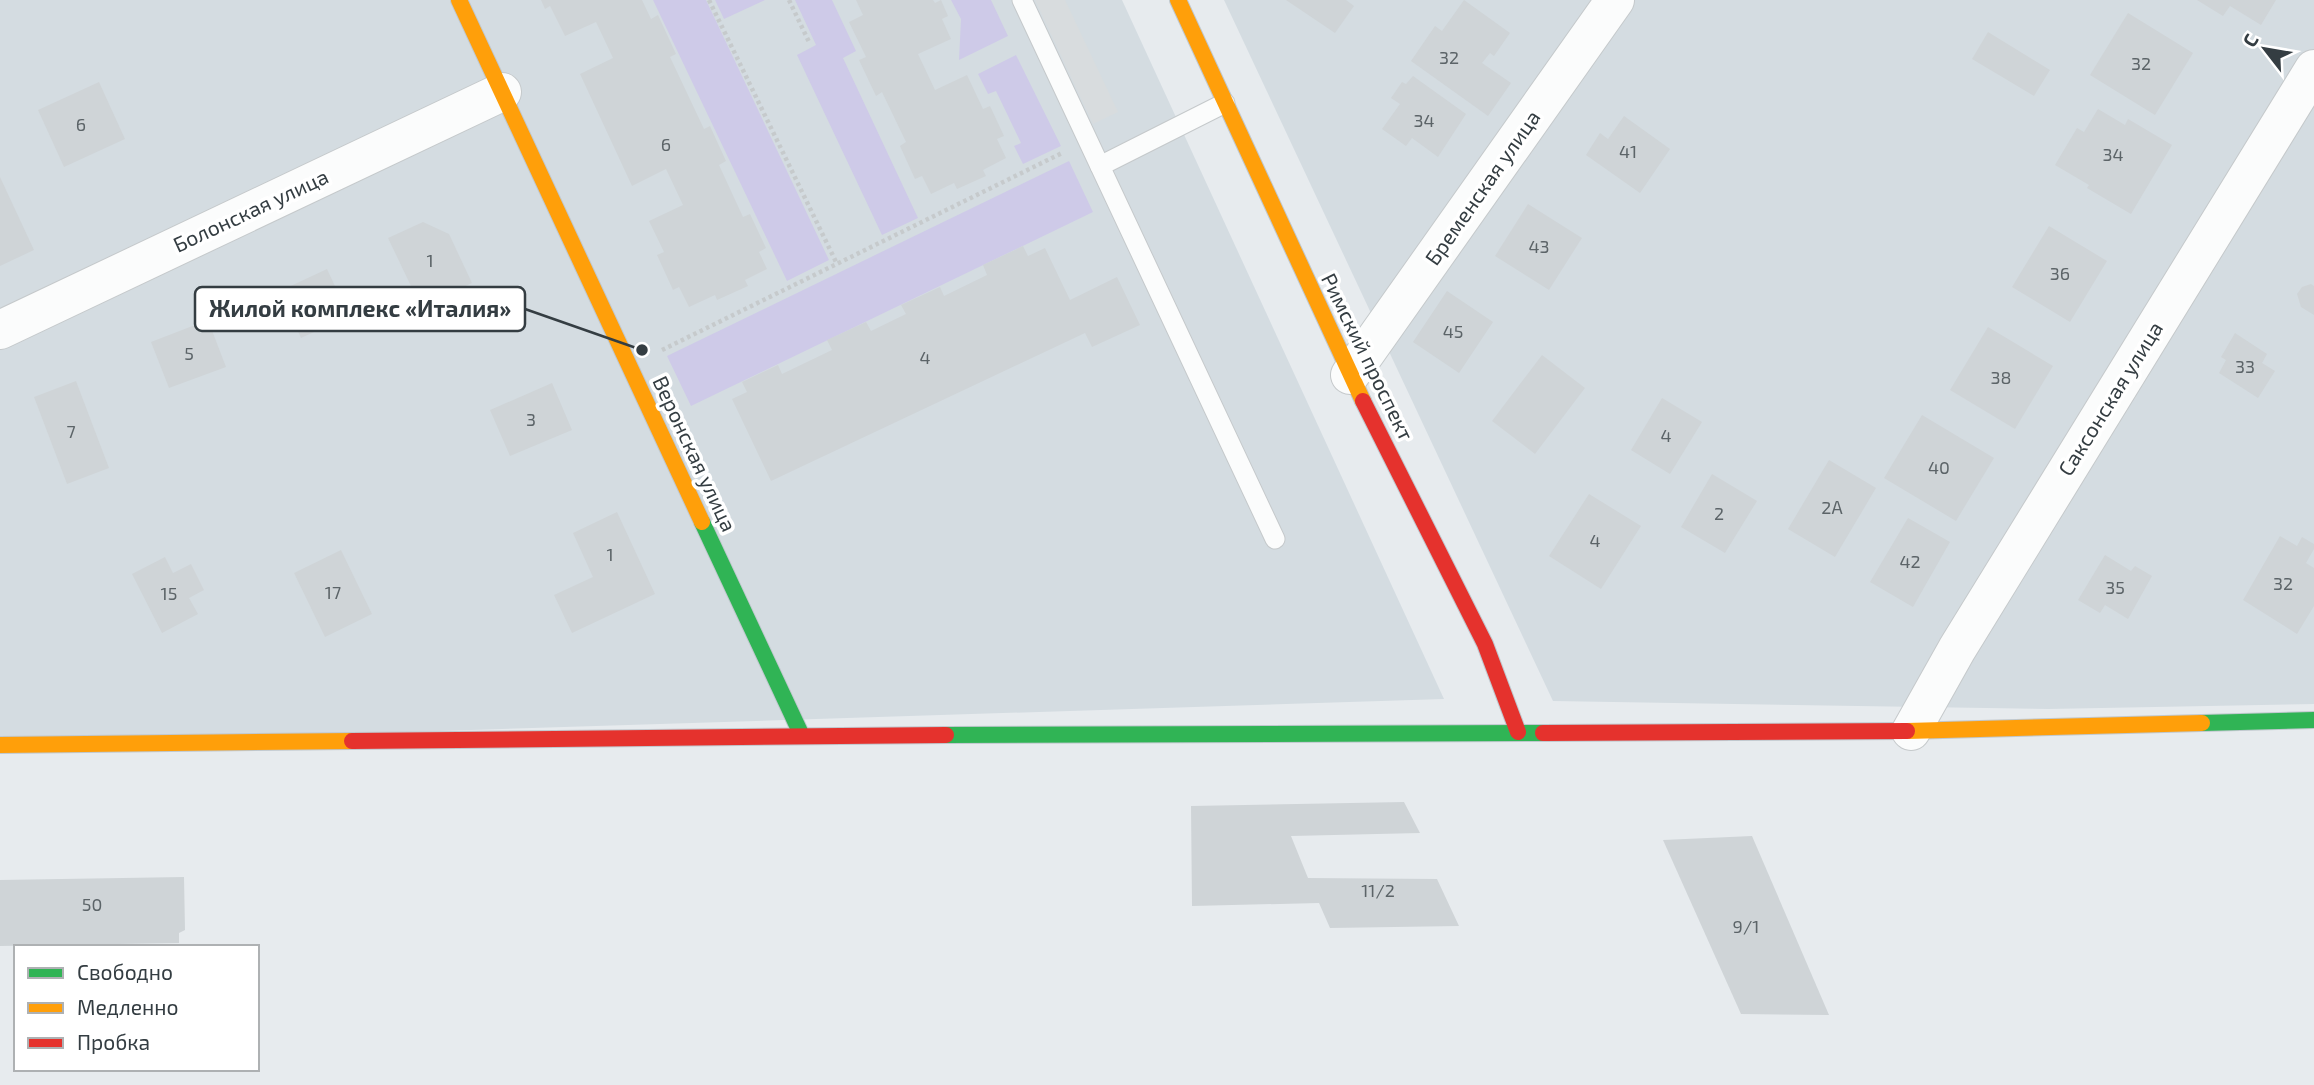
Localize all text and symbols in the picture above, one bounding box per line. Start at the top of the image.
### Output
north arrow [2230,14,2300,84]
text: С [2237,29,2263,51]
house number: 32 [1439,46,1459,68]
house number: 32 [2131,52,2151,74]
street label: Бременская улица [1419,105,1545,270]
house number: 34 [1413,109,1435,131]
house number: 6 [76,113,86,135]
house number: 6 [661,133,671,155]
house number: 41 [1619,140,1637,162]
house number: 34 [2102,143,2124,165]
street label: Болонская улица [169,163,332,257]
house number: 43 [1528,235,1550,257]
house number: 1 [426,249,434,271]
house number: 36 [2050,262,2070,284]
street label: Римский проспект [1317,269,1420,444]
callout: Жилой комплекс «Италия» [195,287,525,331]
text: Жилой комплекс «Италия» [209,294,511,322]
street label: Саксонская улица [2052,317,2168,480]
house number: 45 [1443,320,1463,342]
house number: 5 [184,342,194,364]
house number: 4 [919,346,931,368]
house number: 33 [2235,355,2255,377]
house number: 38 [1991,366,2011,388]
street label: Веронская улица [647,372,742,536]
house number: 3 [526,408,536,430]
house number: 7 [66,420,76,442]
house number: 4 [1660,424,1672,446]
house number: 40 [1928,456,1950,478]
house number: 2А [1821,496,1843,518]
house number: 2 [1714,502,1724,524]
house number: 4 [1589,529,1601,551]
house number: 1 [606,543,614,565]
house number: 42 [1899,550,1921,572]
house number: 32 [2273,572,2293,594]
house number: 35 [2105,576,2125,598]
house number: 17 [325,581,341,603]
house number: 15 [161,582,177,604]
house number: 11/2 [1361,879,1395,901]
house number: 50 [82,893,102,915]
house number: 9/1 [1733,915,1759,937]
legend [14,945,259,1071]
text: Свободно [77,959,173,984]
text: Медленно [77,994,179,1019]
text: Пробка [77,1029,150,1054]

